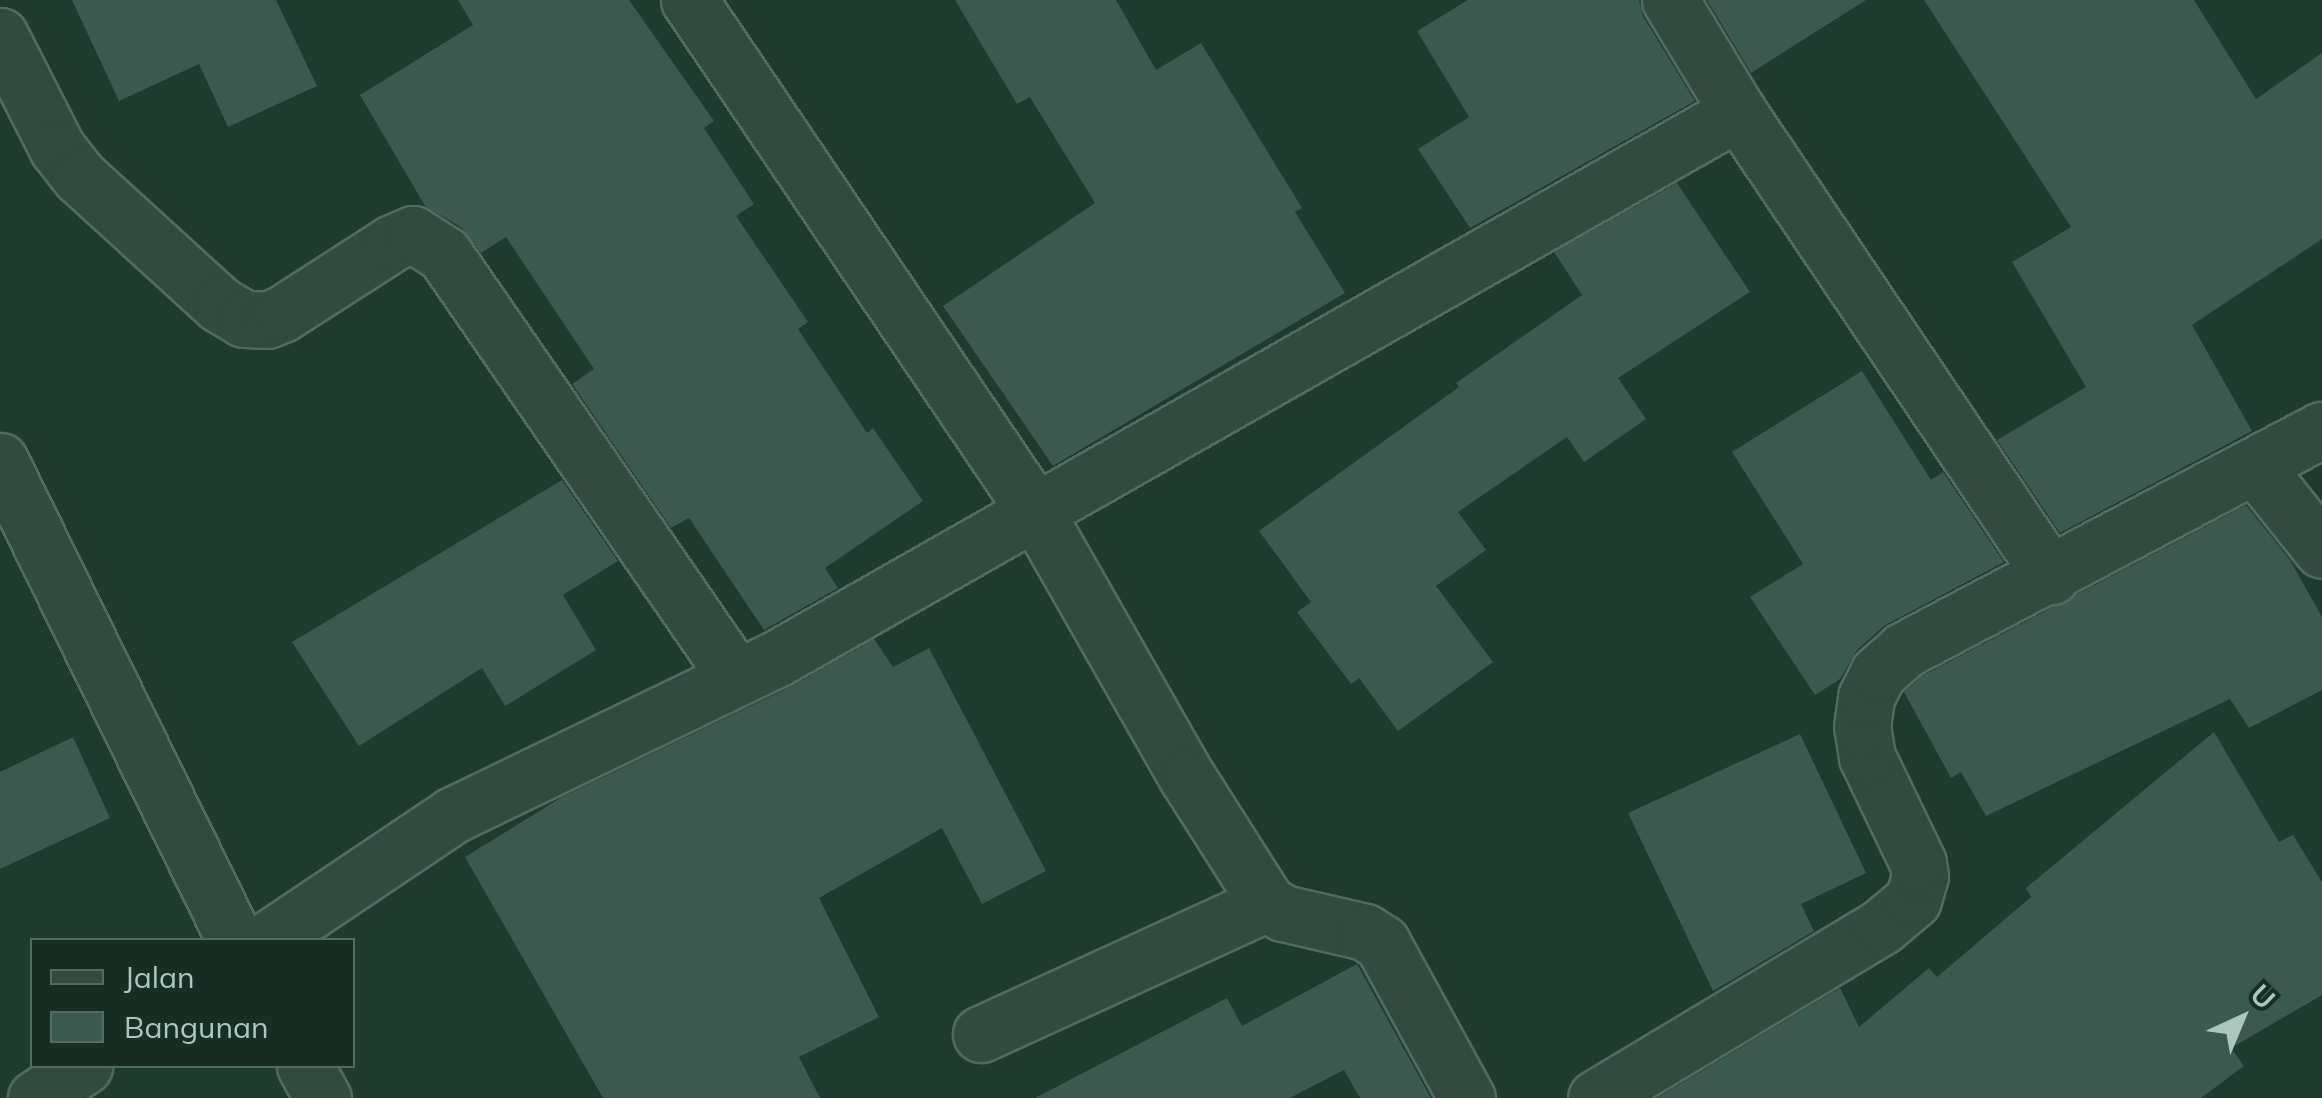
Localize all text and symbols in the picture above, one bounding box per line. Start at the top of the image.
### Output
legend [30,938,355,1068]
text: Jalan [124,958,195,996]
north arrow [2192,968,2292,1068]
text: U [2244,976,2283,1016]
text: Bangunan [124,1008,269,1046]

